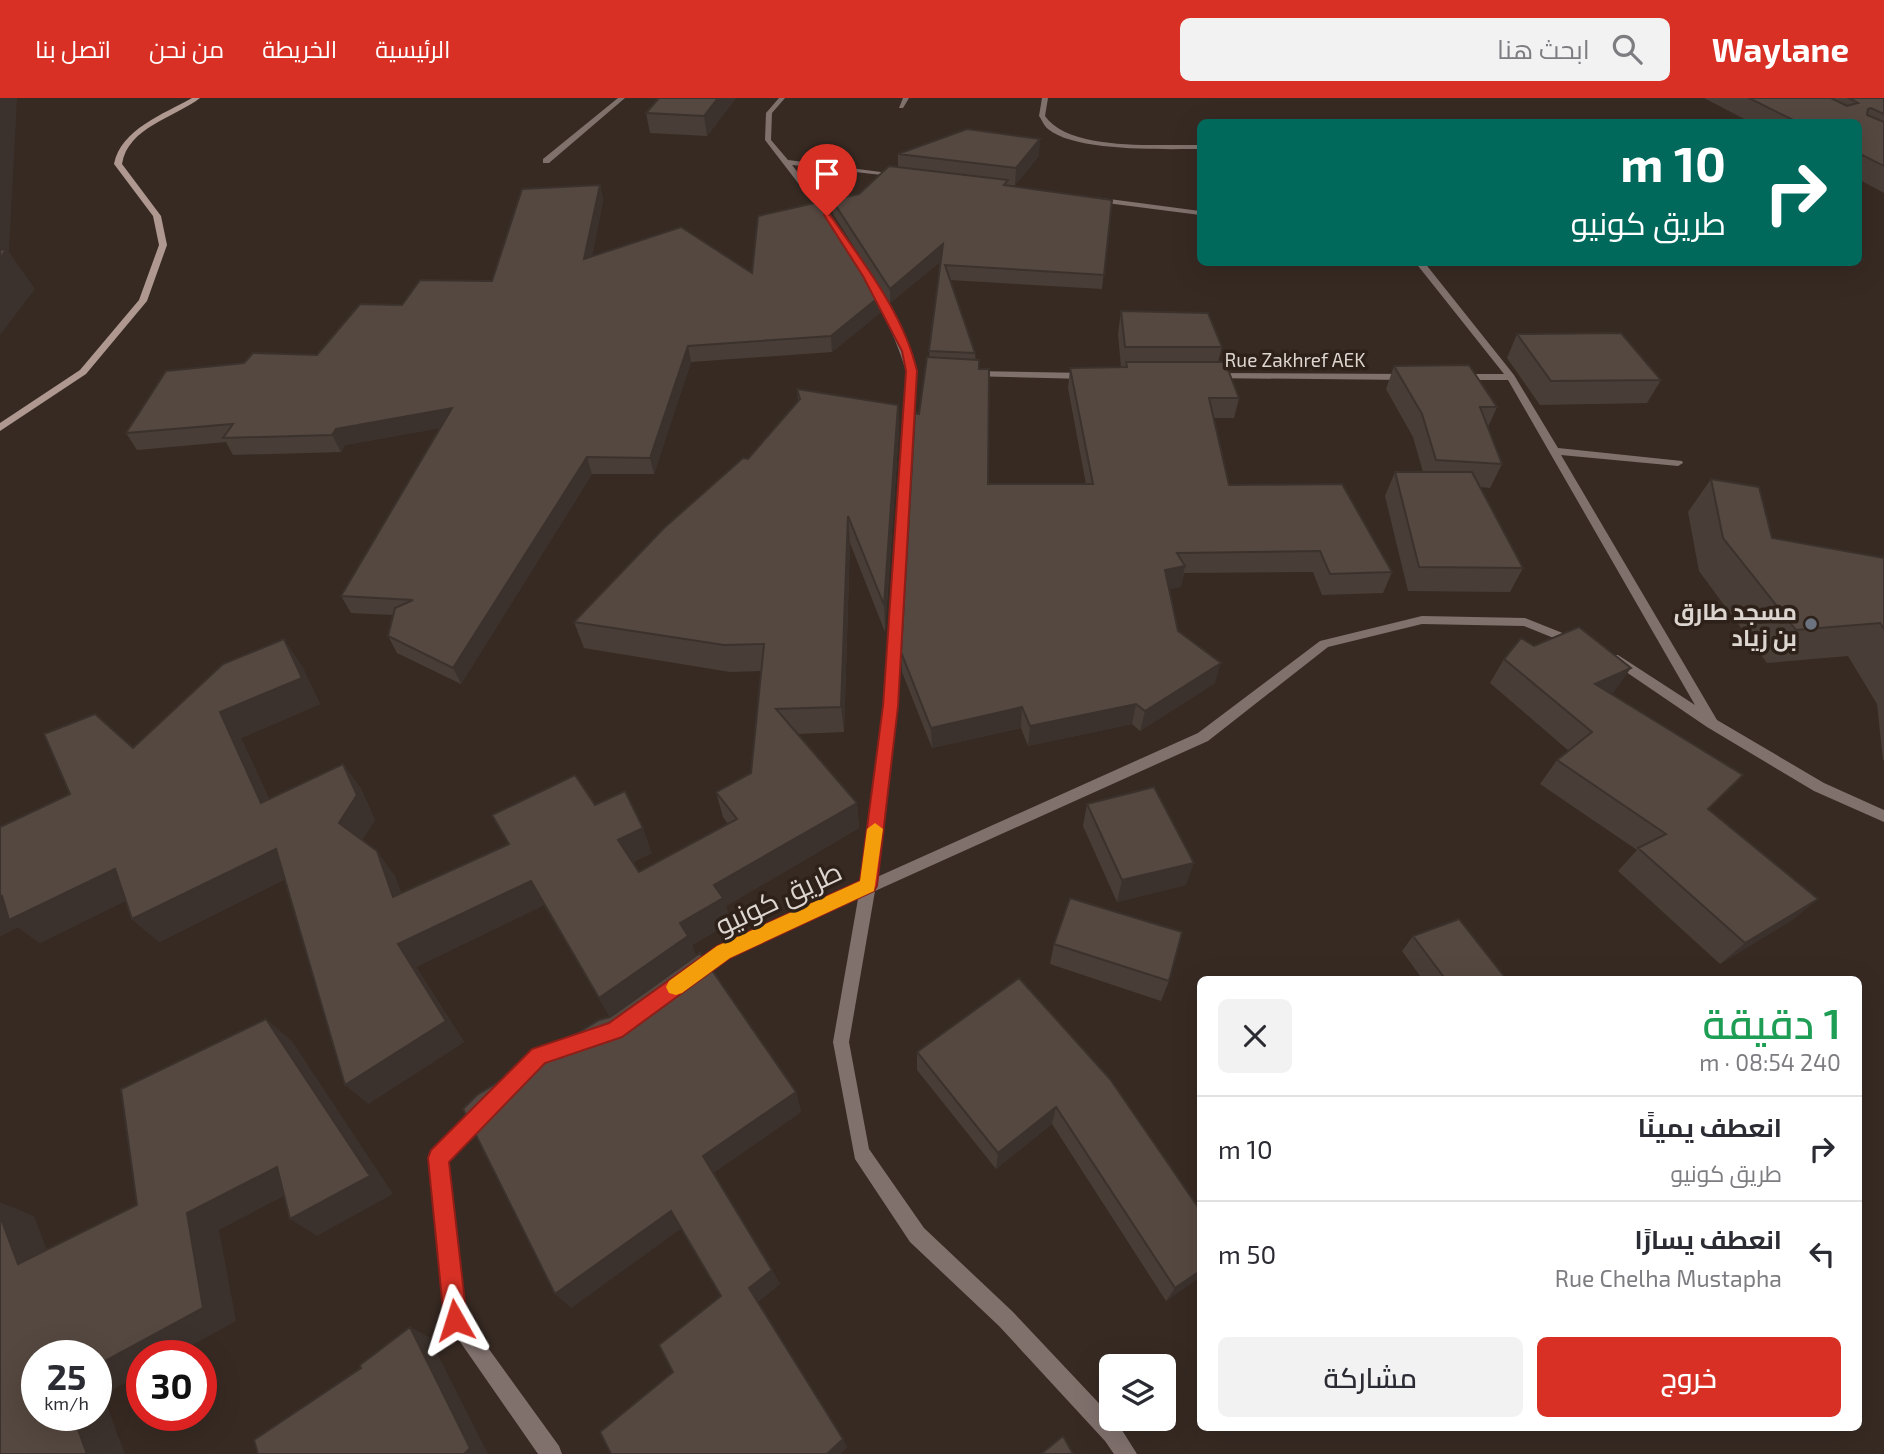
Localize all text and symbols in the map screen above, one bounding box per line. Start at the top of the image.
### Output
search box [1180,18,1670,81]
text: Waylane [1712,29,1849,69]
icon: search [1608,30,1646,68]
text: ابحث هنا [1497,33,1590,64]
text: اتصل بنا [35,34,111,63]
text: من نحن [149,34,224,63]
text: الخريطة [262,34,337,63]
text: الرئيسية [375,34,450,63]
text: 10 m [1620,133,1726,192]
pin [797,144,857,216]
icon: right [1750,147,1841,238]
icon: arrive [808,155,846,193]
text: طريق كونيو [1571,203,1726,241]
street label: Rue Zakhref AEK [1225,348,1365,371]
place label: مسجد طارق بن زياد [1674,597,1797,652]
marker: مسجد طارق بن زياد [1803,616,1819,632]
street label: طريق كونيو [709,853,847,942]
text: 1 دقيقة [1702,997,1841,1047]
button: close [1218,999,1292,1073]
text: 240 m · 08:54 [1699,1048,1841,1076]
text: انعطف يمينًا [1638,1111,1782,1142]
icon: right [1803,1130,1841,1168]
text: 10 m [1218,1133,1273,1164]
text: طريق كونيو [1670,1159,1782,1187]
text: انعطف يسارًا [1635,1223,1782,1254]
icon: left [1803,1235,1841,1273]
text: 50 m [1218,1238,1276,1269]
text: Rue Chelha Mustapha [1555,1264,1782,1292]
position arrow [418,1283,492,1357]
button: مشاركة [1218,1337,1523,1417]
button: خروج [1537,1337,1841,1417]
speed limit sign: 30 [126,1340,217,1431]
map controls [1099,1354,1176,1431]
button: layers [1099,1354,1176,1431]
text: 25 [47,1355,86,1397]
text: km/h [44,1392,89,1414]

